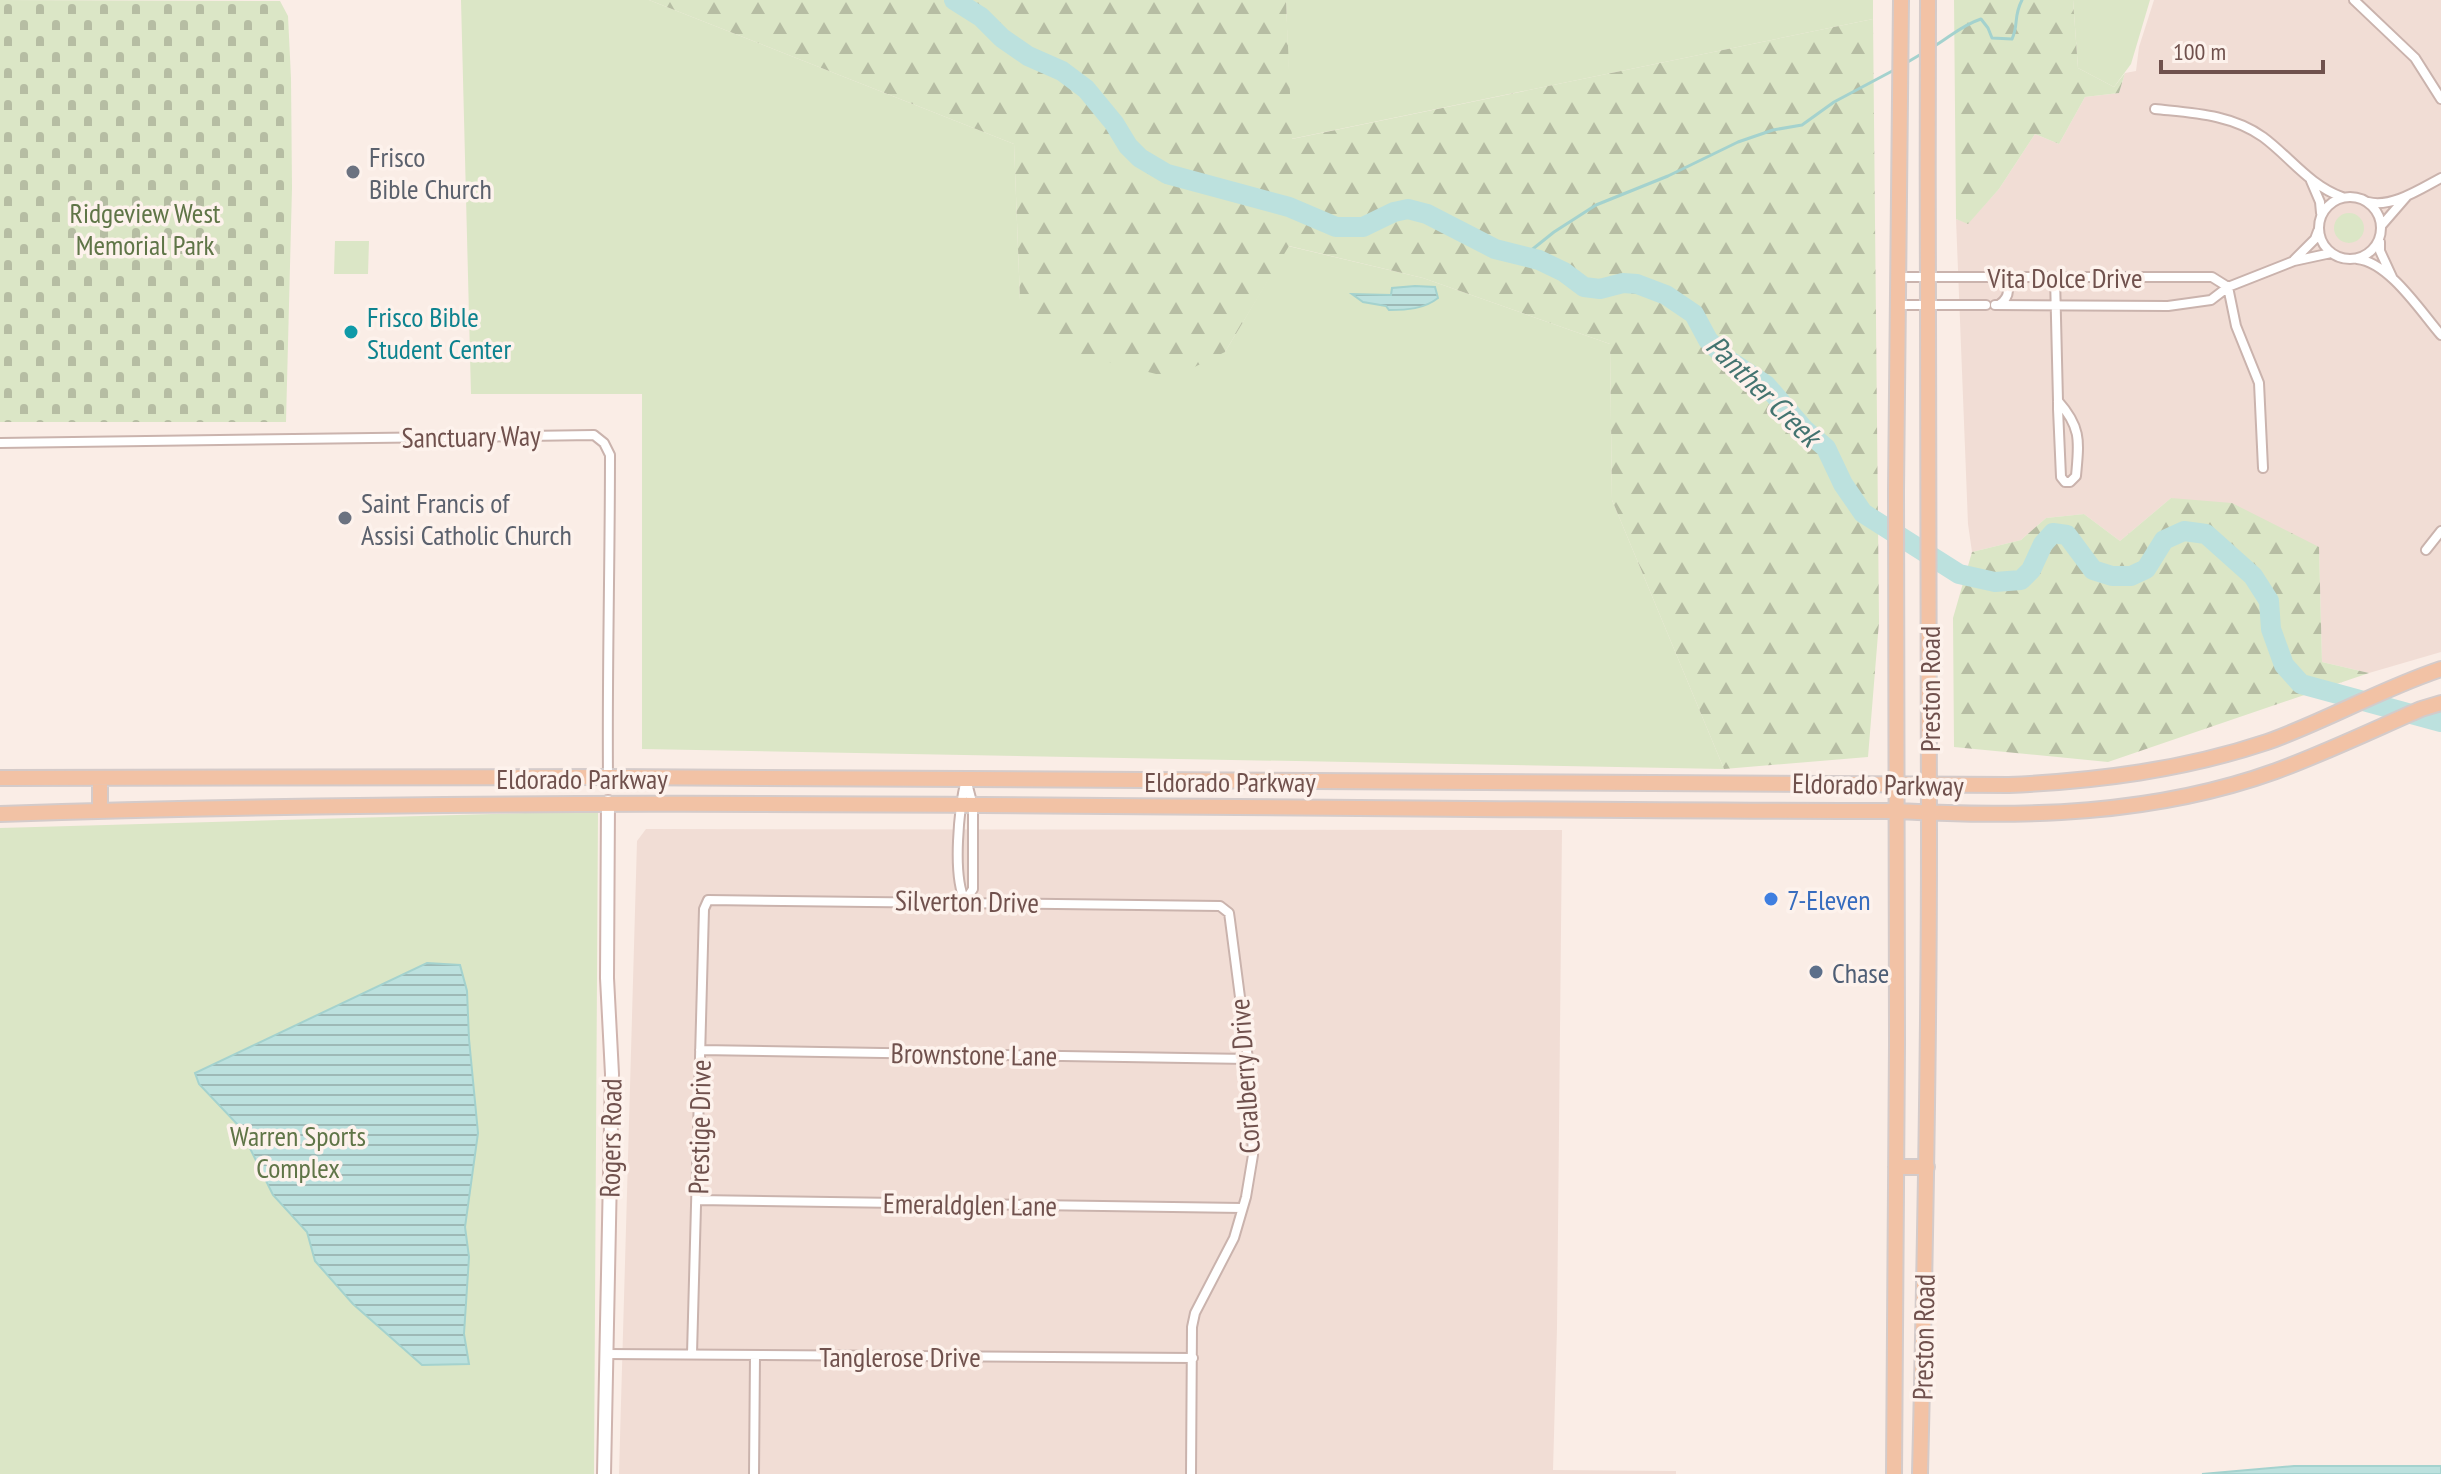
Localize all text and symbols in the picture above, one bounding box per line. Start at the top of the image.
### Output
scale bar [2161,24,2323,74]
text: 100 m [2173,36,2226,67]
place label: Frisco Bible Church [369,138,492,207]
marker: Frisco Bible Church [344,163,362,181]
park label: Ridgeview West Memorial Park [69,194,221,263]
street label: Vita Dolce Drive [1986,259,2143,296]
place label: Frisco Bible Student Center [367,298,511,367]
marker: Frisco Bible Student Center [342,323,360,341]
water label: Panther Creek [1699,326,1832,456]
street label: Sanctuary Way [401,416,541,456]
place label: Saint Francis of Assisi Catholic Church [361,484,572,553]
marker: Saint Francis of Assisi Catholic Church [336,509,354,527]
street label: Preston Road [1911,626,1948,752]
street label: Eldorado Parkway [496,760,668,797]
street label: Eldorado Parkway [1144,763,1316,800]
street label: Eldorado Parkway [1792,764,1965,804]
street label: Silverton Drive [895,881,1039,921]
place label: 7-Eleven [1787,881,1871,918]
marker: 7-Eleven [1762,890,1780,908]
place label: Chase [1832,954,1889,991]
marker: Chase [1807,963,1825,981]
street label: Coralberry Drive [1220,997,1268,1155]
street label: Brownstone Lane [890,1034,1058,1074]
street label: Prestige Drive [679,1059,719,1195]
street label: Rogers Road [590,1078,630,1198]
park label: Warren Sports Complex [230,1117,366,1186]
street label: Emeraldglen Lane [883,1184,1057,1224]
street label: Preston Road [1903,1274,1943,1400]
street label: Tanglerose Drive [819,1338,981,1375]

